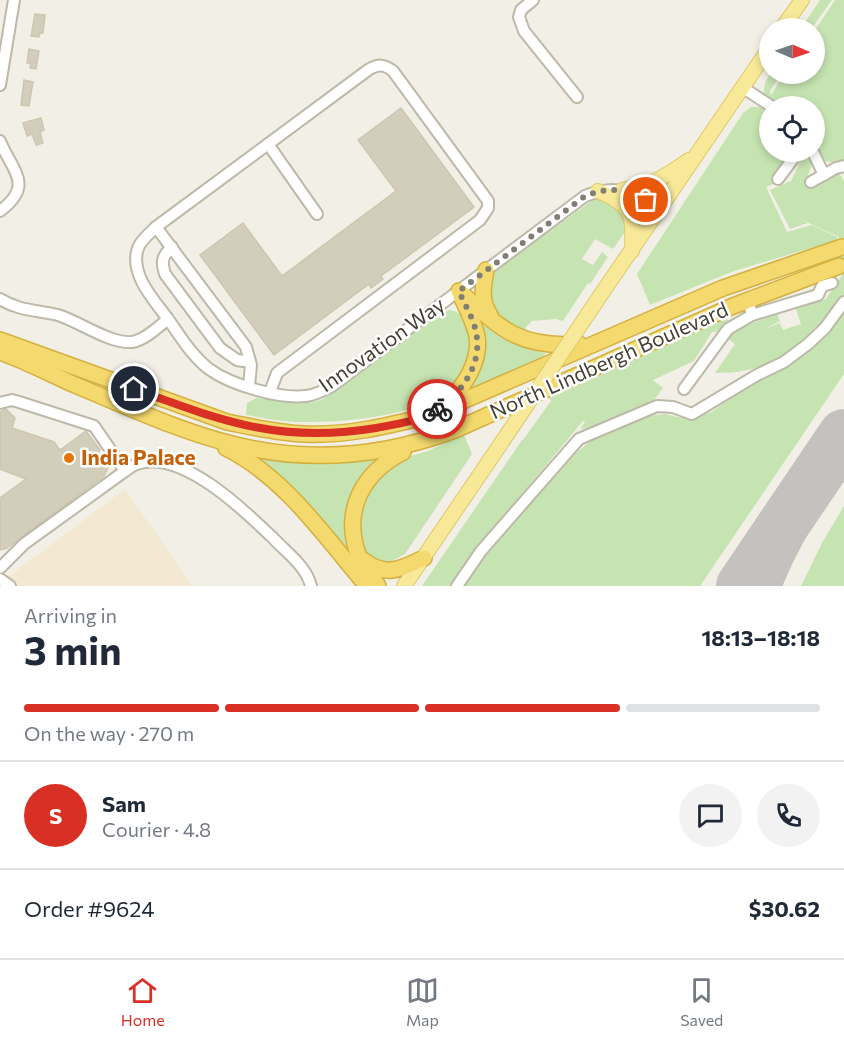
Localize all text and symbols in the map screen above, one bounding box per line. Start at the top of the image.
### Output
north arrow [759,18,825,84]
map controls [759,18,825,162]
button: locate [759,96,825,162]
pin [620,174,671,225]
icon: bag [629,183,662,216]
street label: Innovation Way [313,291,449,397]
street label: North Lindbergh Boulevard [485,296,731,424]
pin [108,363,159,414]
icon: home [117,372,150,405]
courier [407,379,467,439]
icon: bike [421,393,454,426]
place label: India Palace [81,444,196,469]
marker: India Palace [62,451,76,465]
text: Arriving in [24,603,117,627]
text: 18:13–18:18 [701,624,820,651]
text: 3 min [24,625,122,673]
text: On the way · 270 m [24,721,194,745]
button: chat [679,784,742,847]
button: phone [757,784,820,847]
text: Sam [102,790,146,817]
text: S [49,802,62,829]
text: Courier · 4.8 [102,817,211,841]
text: Order #9624 [24,895,154,922]
text: $30.62 [749,895,820,922]
tab: Home [121,974,165,1029]
tab: Map [406,974,439,1029]
tab: Saved [680,974,723,1029]

